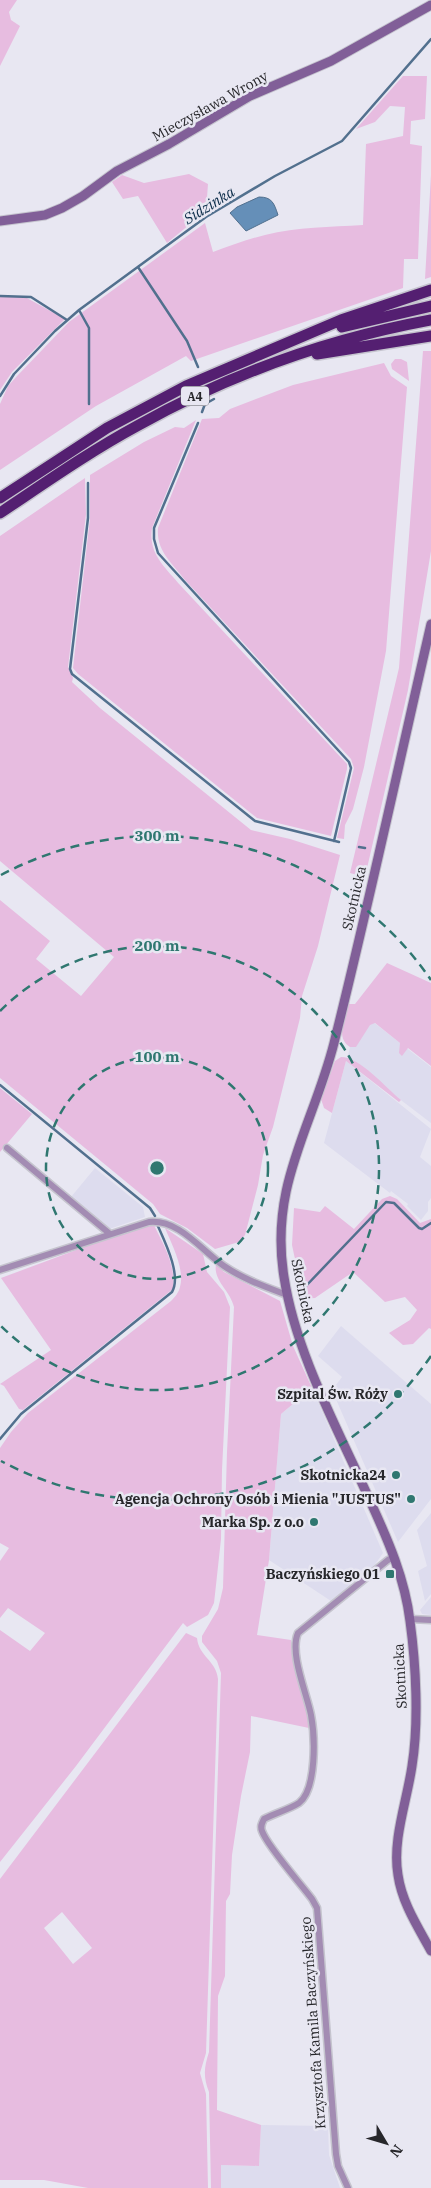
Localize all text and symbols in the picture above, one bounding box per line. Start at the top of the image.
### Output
street label: Mieczysława Wrony [149,66,272,145]
water label: Sidzinka [179,181,239,229]
road number: A4 [181,386,209,406]
text: 300 m [134,826,180,845]
street label: Skotnicka [338,864,370,932]
text: 200 m [134,936,180,955]
text: 100 m [134,1047,180,1066]
centre of rings [148,1159,166,1177]
street label: Skotnicka [287,1257,319,1325]
place label: Szpital Św. Róży [277,1385,388,1403]
marker: Szpital Św. Róży [392,1388,404,1400]
place label: Skotnicka24 [300,1466,386,1484]
marker: Skotnicka24 [390,1469,402,1481]
place label: Agencja Ochrony Osób i Mienia "JUSTUS" [115,1490,401,1508]
marker: Agencja Ochrony Osób i Mienia "JUSTUS" [405,1493,417,1505]
place label: Marka Sp. z o.o [202,1513,304,1531]
marker: Marka Sp. z o.o [308,1516,320,1528]
place label: Baczyńskiego 01 [266,1565,380,1583]
marker: Baczyńskiego 01 [384,1568,396,1580]
street label: Skotnicka [389,1643,411,1709]
street label: Krzysztofa Kamila Baczyńskiego [297,1916,329,2130]
north arrow [361,2118,411,2168]
text: N [386,2141,407,2161]

